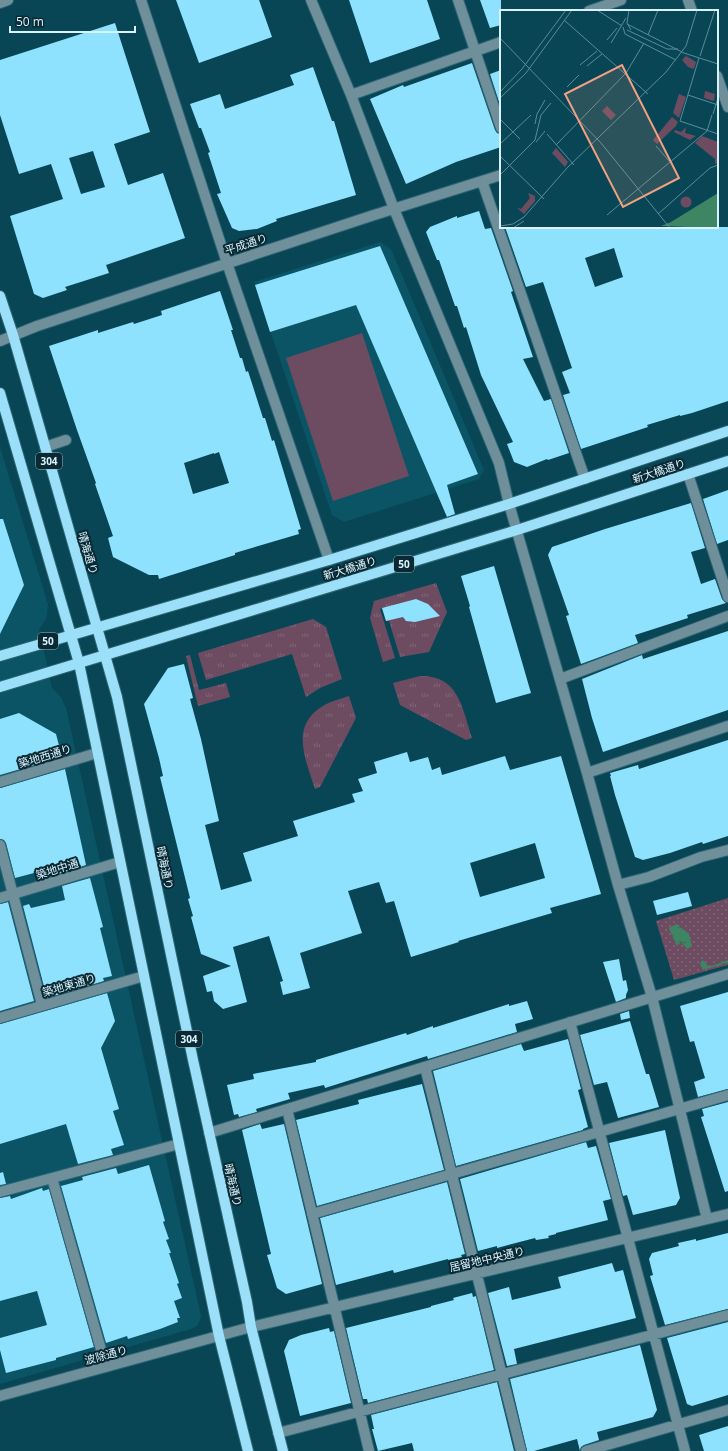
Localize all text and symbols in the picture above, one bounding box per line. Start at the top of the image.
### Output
scale bar [10,8,135,34]
inset map [500,10,718,228]
text: 50 m [16,13,44,30]
street label: 平成通り [223,230,269,257]
road number: 304 [36,453,62,469]
street label: 新大橋通り [630,455,687,486]
street label: 晴海通り [75,530,102,576]
street label: 新大橋通り [321,552,378,583]
road number: 50 [394,556,414,572]
road number: 50 [38,633,58,649]
street label: 築地西通り [16,740,73,771]
street label: 晴海通り [154,845,177,891]
street label: 築地中通 [34,855,80,882]
street label: 築地東通り [40,970,97,999]
road number: 304 [176,1031,202,1047]
street label: 晴海通り [221,1162,246,1208]
street label: 居留地中央通り [448,1243,526,1274]
street label: 波除通り [83,1342,129,1367]

